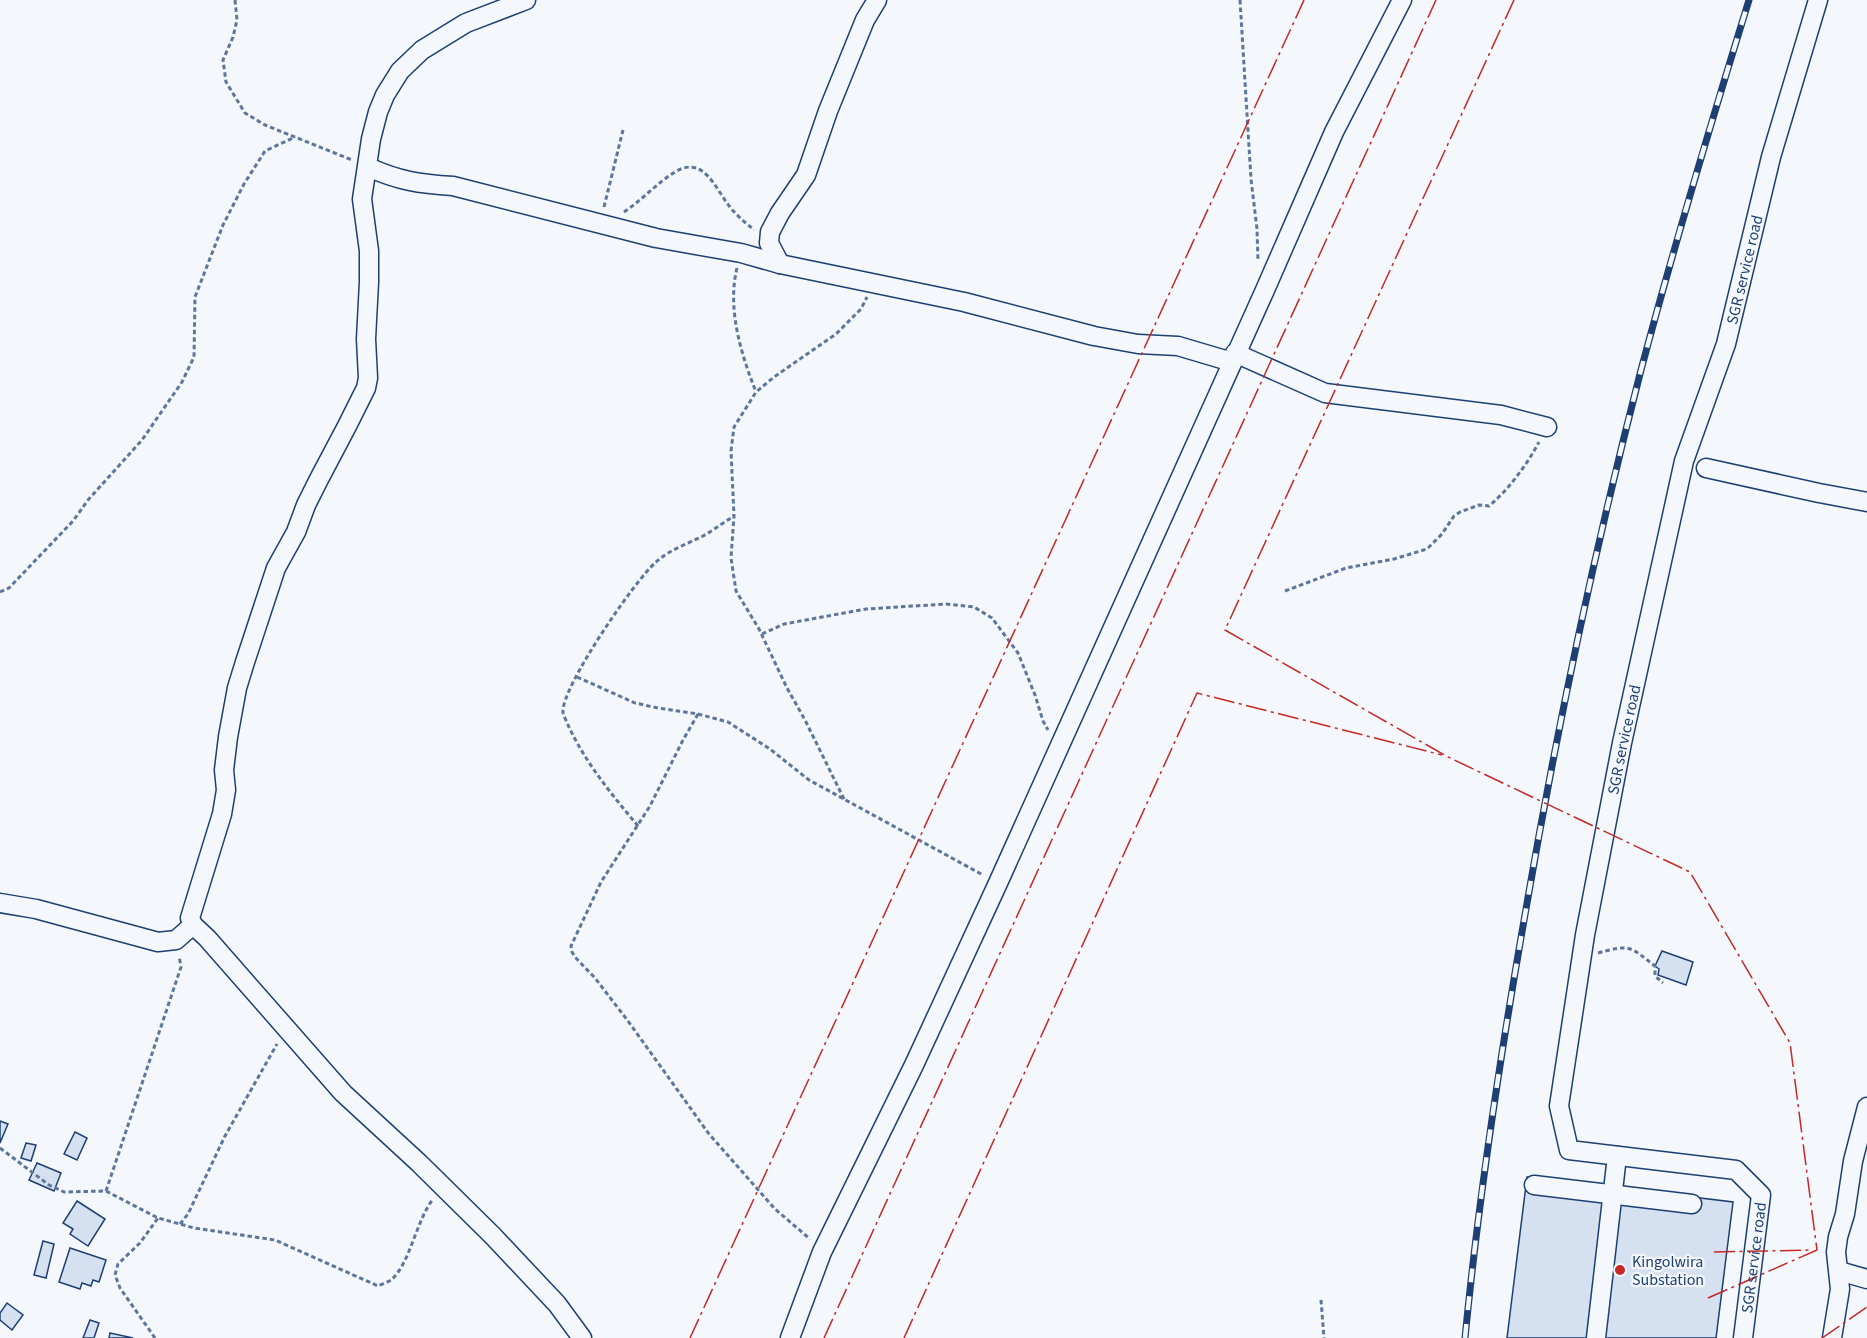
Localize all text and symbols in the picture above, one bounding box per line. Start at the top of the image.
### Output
street label: SGR service road [1721,213,1769,327]
street label: SGR service road [1602,683,1647,796]
street label: SGR service road [1736,1201,1772,1315]
place label: Kingolwira Substation [1632,1251,1704,1291]
marker: Kingolwira Substation [1613,1263,1627,1277]

